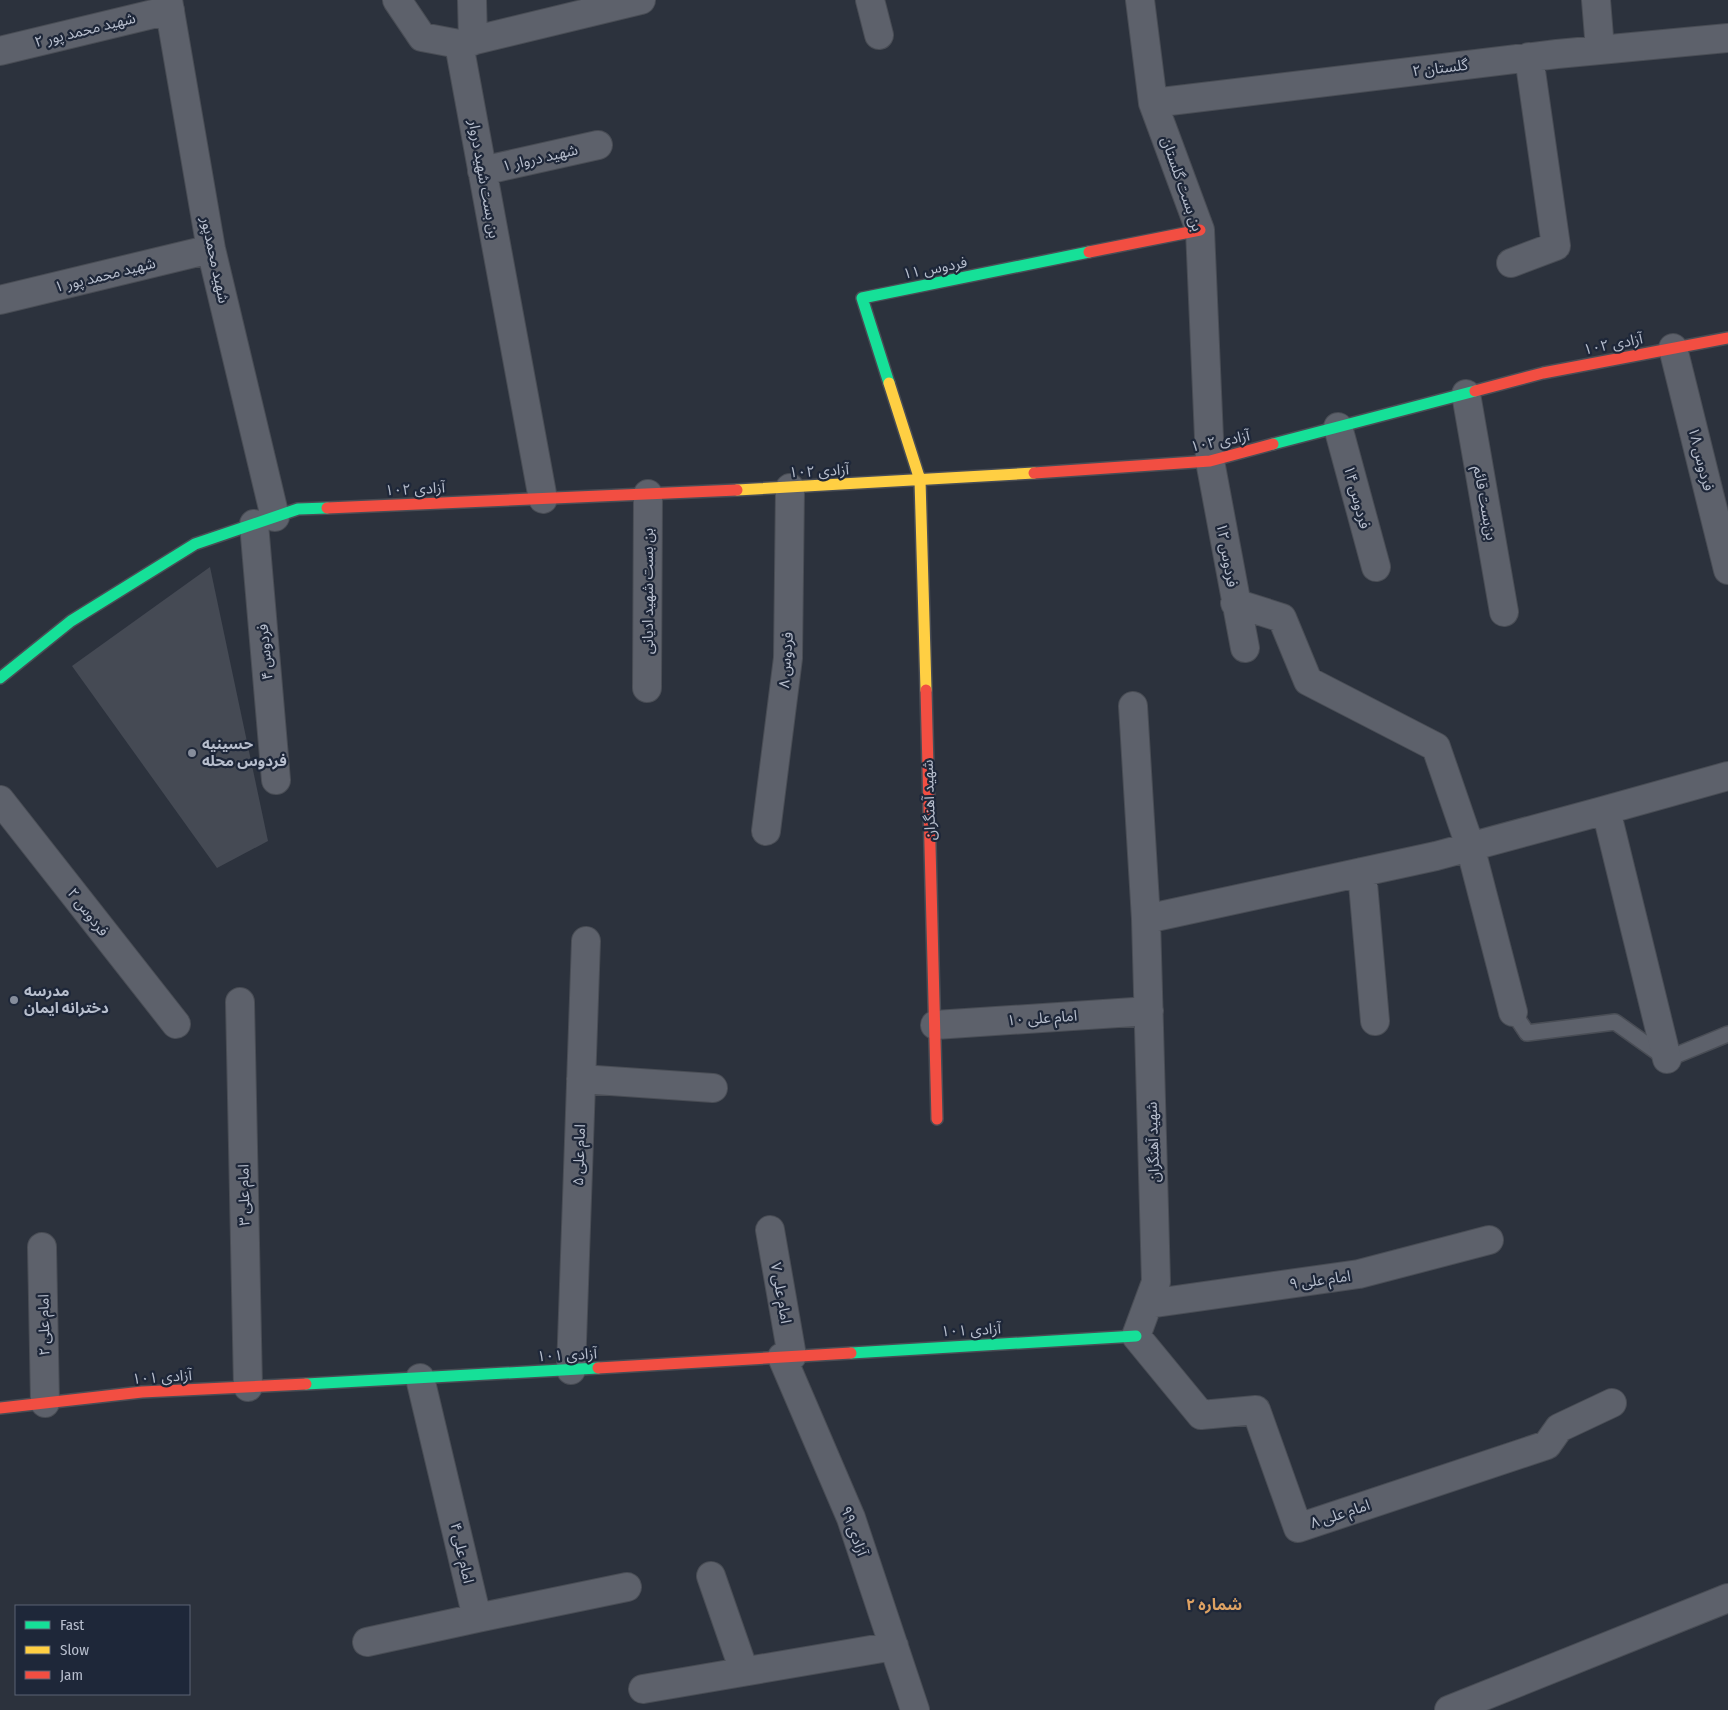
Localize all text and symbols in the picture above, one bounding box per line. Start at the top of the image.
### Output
street label: شهید محمد پور ۲ [33,9,138,52]
street label: گلستان ۲ [1411,56,1470,80]
street label: بن بست شهید دروار [465,117,503,240]
street label: بن بست گلستان [1157,134,1207,234]
street label: شهید دروار ۱ [500,141,580,175]
street label: شهید محمدپور [196,214,233,305]
street label: فردوس ۱۱ [901,253,969,283]
street label: شهید محمد پور ۱ [53,254,158,297]
street label: آزادی ۱۰۲ [1582,329,1645,359]
street label: فردوس ۱۸ [1684,425,1718,493]
street label: آزادی ۱۰۲ [1189,426,1252,456]
street label: آزادی ۱۰۲ [789,460,850,482]
street label: فردوس ۱۴ [1340,463,1374,531]
street label: بن‌بست قائم [1468,464,1500,542]
street label: آزادی ۱۰۲ [385,478,446,500]
street label: فردوس ۱۲ [1213,521,1242,589]
street label: بن بست شهید ادیانی [639,528,657,654]
street label: فردوس ۴ [254,623,276,681]
street label: فردوس ۸ [775,631,797,689]
place label: حسینیه فردوس محله [202,735,287,770]
marker: حسینیه فردوس محله [186,747,198,759]
street label: شهید آهنگران [919,759,939,841]
street label: فردوس ۲ [64,884,113,940]
place label: مدرسه دخترانه ایمان [24,982,109,1017]
marker: مدرسه دخترانه ایمان [8,994,20,1006]
street label: امام علی ۱۰ [1006,1007,1078,1031]
street label: شهید آهنگران [1143,1101,1163,1183]
street label: امام علی ۵ [569,1124,591,1186]
street label: امام علی ۳ [234,1164,256,1226]
street label: امام علی ۷ [765,1261,795,1325]
street label: امام علی ۹ [1288,1267,1352,1295]
street label: امام علی ۲ [34,1294,56,1356]
street label: آزادی ۱۰۱ [941,1319,1002,1341]
street label: آزادی ۱۰۱ [537,1344,598,1366]
street label: آزادی ۱۰۱ [131,1366,193,1388]
street label: امام علی ۸ [1308,1496,1373,1534]
street label: آزادی ٩٩ [837,1504,871,1559]
street label: امام علی ۴ [444,1521,478,1586]
district label: شماره ۲ [1186,1595,1242,1614]
legend [15,1605,190,1695]
text: Fast [60,1616,84,1634]
text: Slow [60,1641,89,1659]
text: Jam [60,1666,83,1684]

